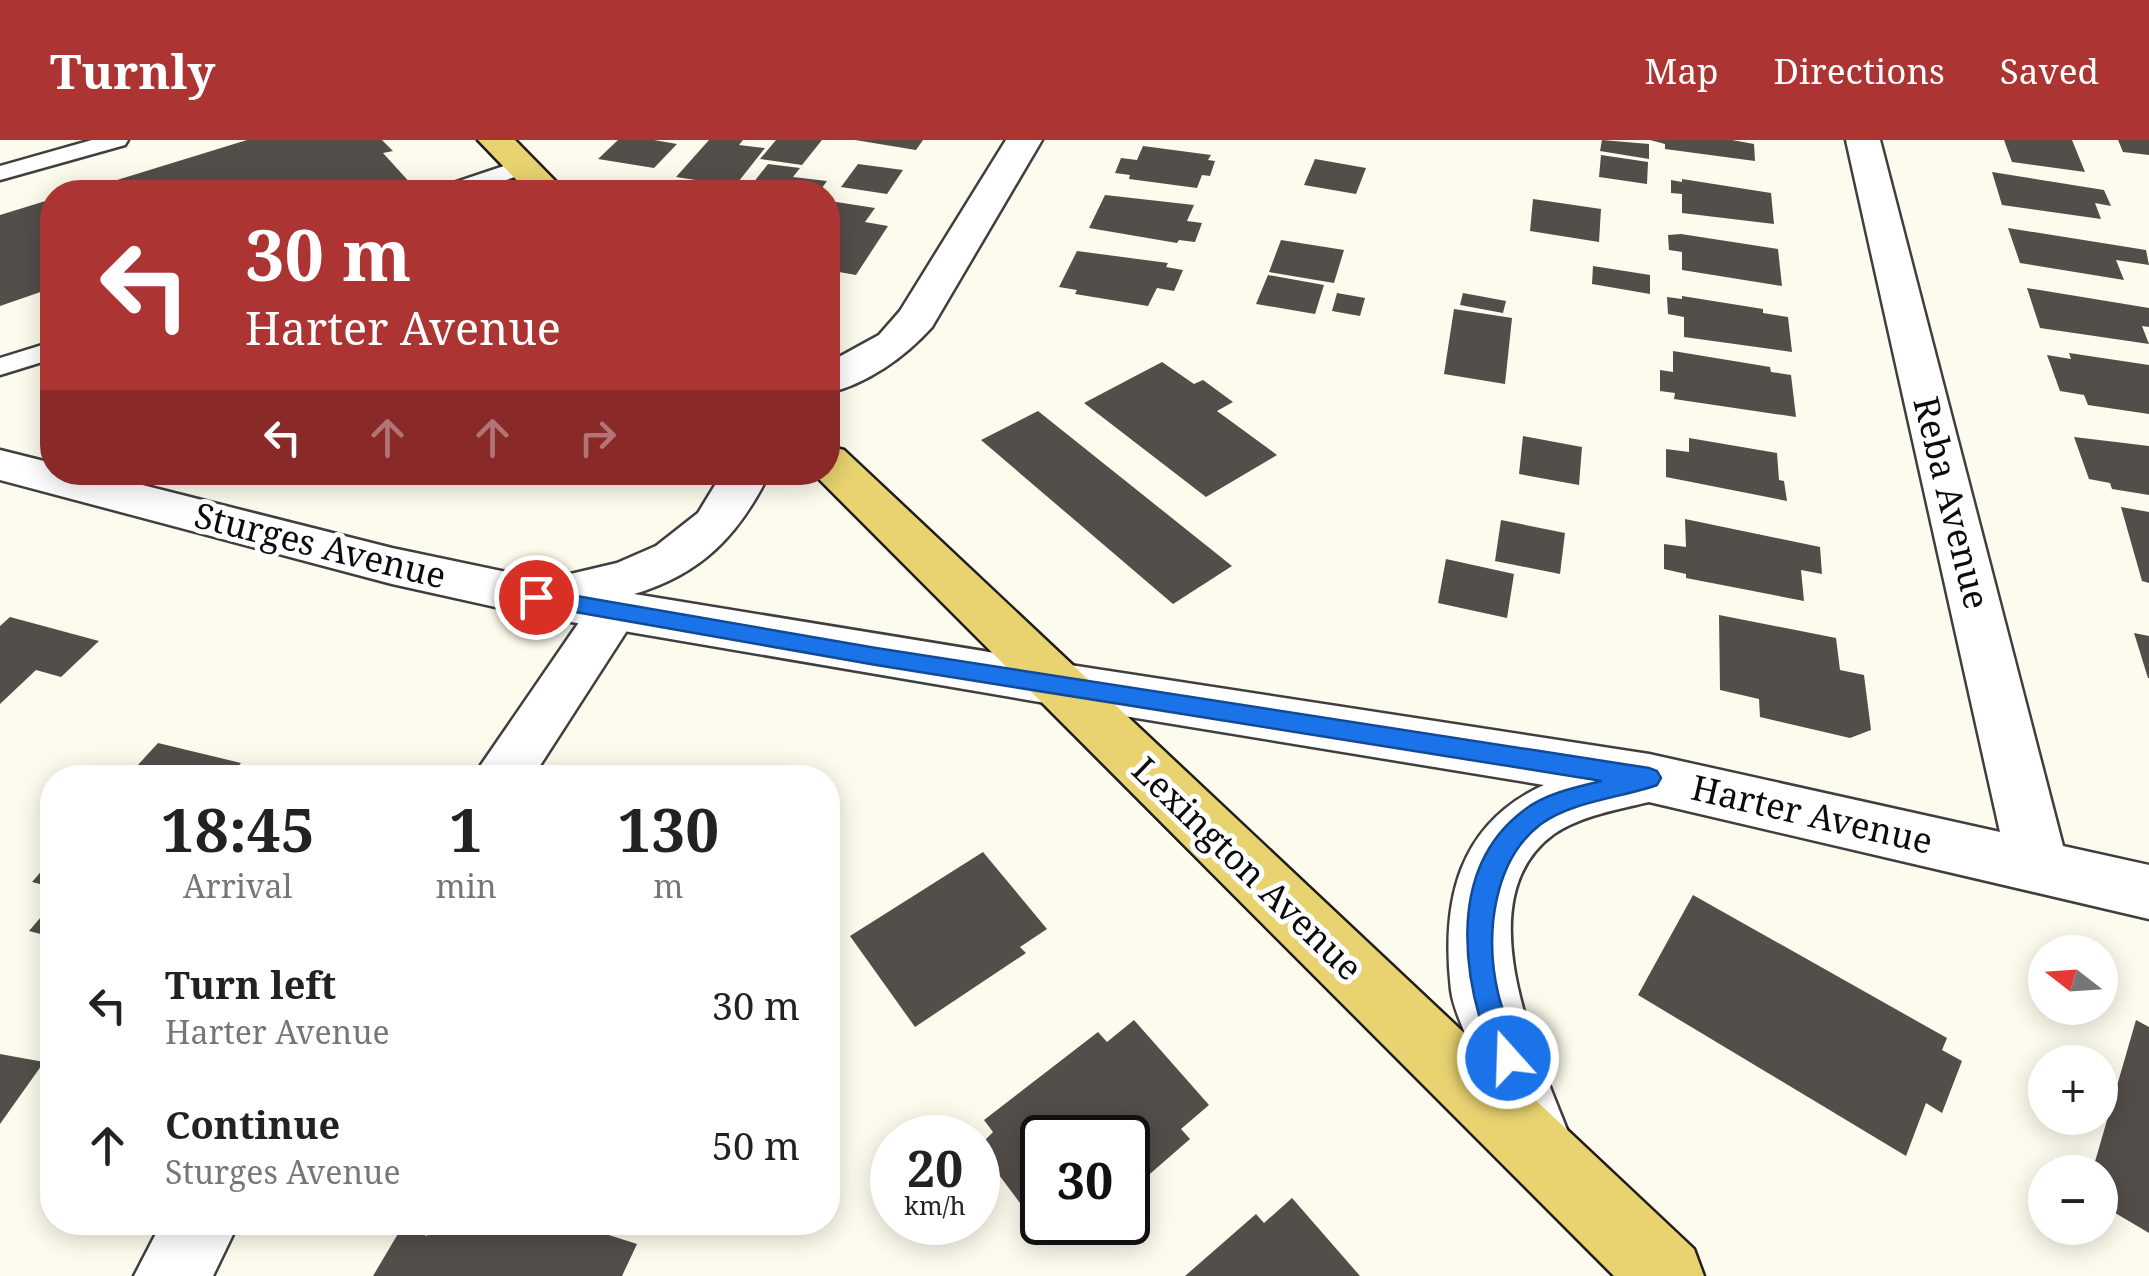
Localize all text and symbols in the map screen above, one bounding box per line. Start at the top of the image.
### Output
text: Turnly [50,38,215,103]
text: Map [1645,47,1719,94]
text: Directions [1774,47,1945,94]
text: Saved [2000,47,2099,94]
text: 30 m [245,206,411,302]
icon: left [80,220,210,350]
text: Harter Avenue [245,297,561,358]
street label: Reba Avenue [1903,392,2002,614]
icon: left [255,410,310,465]
icon: ahead [360,410,415,465]
icon: ahead [465,410,520,465]
icon: right [570,410,625,465]
street label: Sturges Avenue [190,491,451,599]
pin [494,555,579,640]
icon: arrive [509,570,564,625]
street label: Lexington Avenue [1123,746,1373,990]
street label: Harter Avenue [1687,763,1937,864]
text: 18:45 [161,788,315,870]
text: 1 [449,788,483,870]
text: 130 [617,788,719,870]
text: Arrival [183,864,292,907]
text: min [436,864,497,907]
text: m [653,864,683,907]
north arrow [2028,935,2118,1025]
map controls [2028,935,2118,1245]
text: Turn left [165,958,336,1010]
icon: left [80,978,135,1033]
text: 30 m [712,979,800,1031]
position arrow [1456,1006,1560,1110]
text: Harter Avenue [165,1010,390,1053]
button: + [2028,1045,2118,1135]
text: Continue [165,1098,340,1150]
speed limit sign: 30 [1020,1115,1150,1245]
icon: ahead [80,1118,135,1173]
text: 50 m [712,1119,800,1171]
text: 20 [907,1134,963,1202]
text: Sturges Avenue [165,1150,401,1193]
button: − [2028,1155,2118,1245]
text: km/h [904,1188,966,1222]

